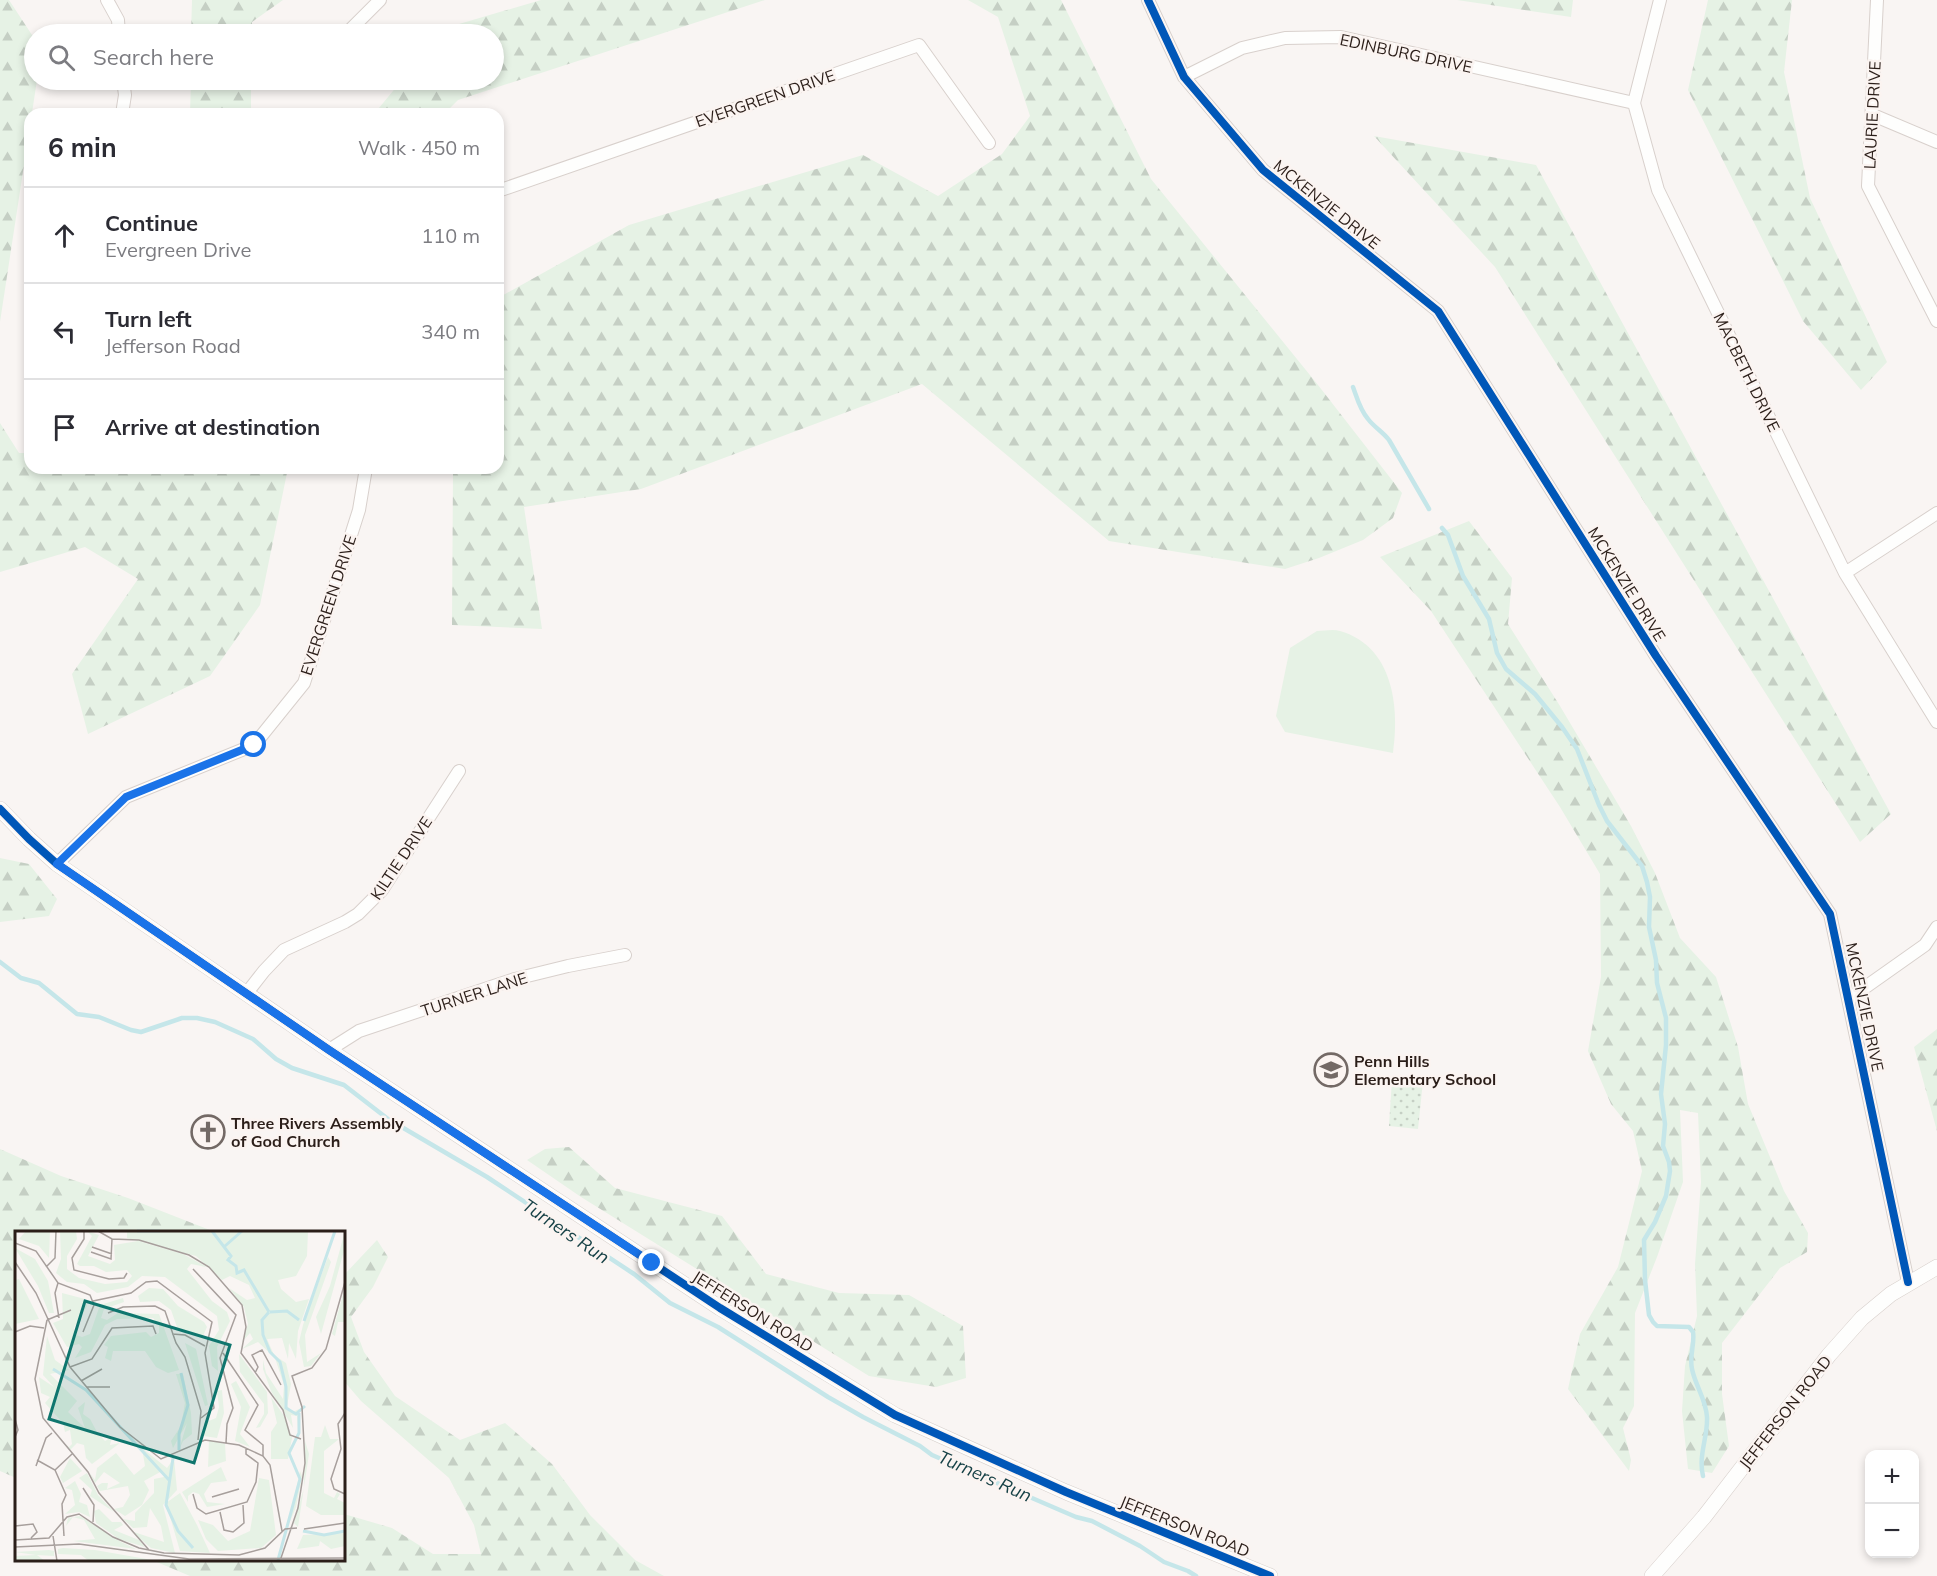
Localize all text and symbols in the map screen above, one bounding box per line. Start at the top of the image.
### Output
search box [24,24,504,90]
street label: EDINBURG DRIVE [1338,29,1474,77]
icon: search [45,41,78,74]
text: Search here [93,43,214,71]
street label: LAURIE DRIVE [1859,60,1885,170]
street label: EVERGREEN DRIVE [693,65,837,131]
text: 6 min [48,131,117,164]
text: Walk · 450 m [358,135,480,160]
street label: MCKENZIE DRIVE [1270,155,1384,253]
text: Continue [105,209,198,237]
icon: ahead [48,219,81,252]
text: 110 m [421,223,480,248]
text: Evergreen Drive [105,237,251,262]
text: Turn left [105,305,192,333]
street label: MACBETH DRIVE [1709,309,1785,435]
icon: left [48,315,81,348]
text: 340 m [421,319,480,344]
text: Jefferson Road [105,333,241,358]
icon: arrive [48,411,81,444]
text: Arrive at destination [105,413,320,441]
street label: MCKENZIE DRIVE [1584,523,1670,645]
street label: EVERGREEN DRIVE [296,532,360,678]
route start [240,731,266,757]
street label: KILTIE DRIVE [366,813,436,903]
street label: MCKENZIE DRIVE [1842,941,1888,1073]
street label: TURNER LANE [418,967,530,1021]
place label: Penn Hills Elementary School [1354,1051,1496,1089]
school or university icon: Penn Hills Elementary School [1313,1052,1349,1088]
place label: Three Rivers Assembly of God Church [231,1113,404,1151]
church icon: Three Rivers Assembly of God Church [190,1114,226,1150]
water label: Turners Run [518,1193,614,1269]
inset map [15,1231,345,1561]
route end [638,1249,664,1275]
street label: JEFFERSON ROAD [689,1266,817,1356]
street label: JEFFERSON ROAD [1735,1351,1835,1473]
water label: Turners Run [935,1445,1035,1507]
map controls [1865,1450,1919,1558]
button: + [1865,1450,1919,1504]
street label: JEFFERSON ROAD [1117,1491,1253,1561]
button: − [1865,1504,1919,1558]

